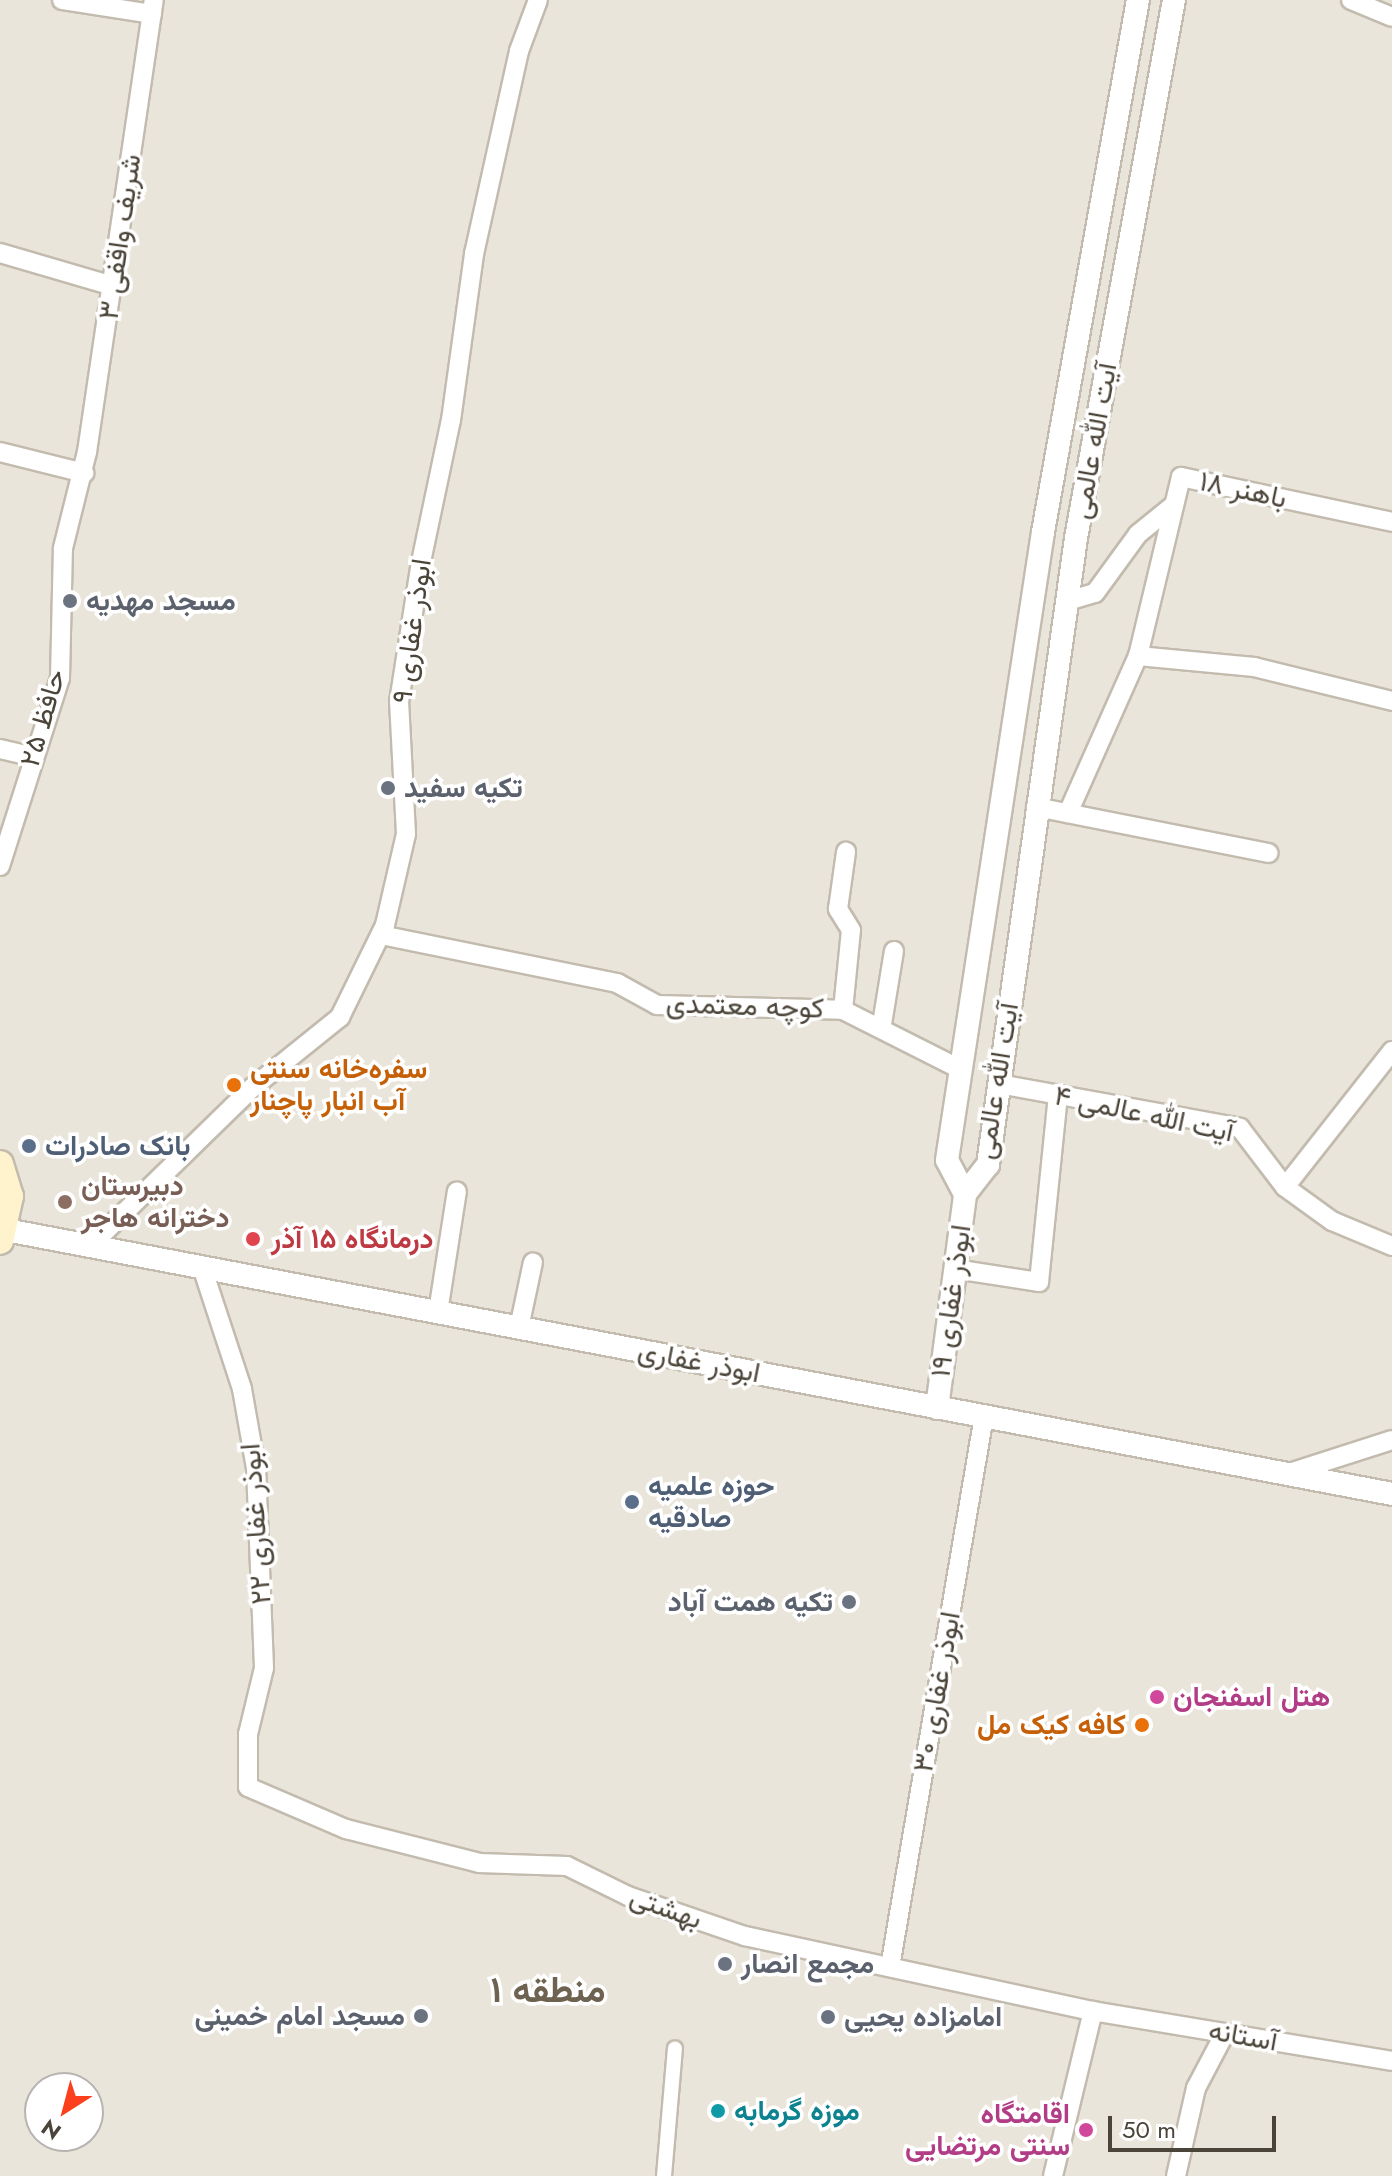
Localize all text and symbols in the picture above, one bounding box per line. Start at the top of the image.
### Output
street label: شریف واقفی ۳ [92,152,148,322]
street label: آیت الله عالمی [1064,360,1124,522]
street label: باهنر ۱۸ [1196,464,1290,516]
street label: ابوذر غفاری ۹ [385,557,439,705]
place label: مسجد مهدیه [86,584,236,618]
marker: مسجد مهدیه [61,592,79,610]
street label: حافظ ۲۵ [13,665,73,771]
place label: تکیه سفید [404,771,523,805]
marker: تکیه سفید [379,779,397,797]
street label: کوچه معتمدی [665,986,825,1026]
street label: آیت الله عالمی [968,1000,1026,1162]
place label: سفره‌خانه سنتی آب انبار پاچنار [250,1052,427,1118]
marker: سفره‌خانه سنتی آب انبار پاچنار [225,1076,243,1094]
street label: آیت الله عالمی ۴ [1051,1079,1237,1149]
place label: بانک صادرات [45,1129,190,1163]
marker: بانک صادرات [20,1137,38,1155]
place label: دبیرستان دخترانه هاجر [81,1169,230,1235]
marker: دبیرستان دخترانه هاجر [56,1193,74,1211]
place label: درمانگاه ۱۵ آذر [271,1222,434,1256]
street label: ابوذر غفاری ۱۹ [924,1223,978,1379]
marker: درمانگاه ۱۵ آذر [242,1228,264,1250]
street label: ابوذر غفاری [635,1334,763,1390]
street label: ابوذر غفاری ۲۲ [234,1442,278,1606]
place label: حوزه علمیه صادقیه [648,1469,775,1535]
marker: حوزه علمیه صادقیه [623,1493,641,1511]
place label: تکیه همت آباد [668,1585,833,1619]
marker: تکیه همت آباد [840,1593,858,1611]
street label: ابوذر غفاری ۳۰ [906,1609,968,1775]
place label: هتل اسفنجان [1173,1680,1330,1714]
marker: هتل اسفنجان [1148,1688,1166,1706]
place label: کافه کیک مل [977,1708,1126,1742]
marker: کافه کیک مل [1133,1716,1151,1734]
street label: بهشتی [625,1880,707,1936]
place label: مجمع انصار [741,1947,874,1981]
marker: مجمع انصار [716,1955,734,1973]
district label: منطقه ۱ [491,1968,605,2012]
place label: مسجد امام خمینی [195,1999,405,2033]
place label: امامزاده یحیی [844,2000,1002,2034]
marker: مسجد امام خمینی [412,2007,430,2025]
marker: امامزاده یحیی [819,2008,837,2026]
street label: آستانه [1206,2013,1280,2059]
north arrow [24,2072,104,2152]
place label: موزه گرمابه [734,2094,860,2128]
place label: اقامتگاه سنتی مرتضایی [905,2097,1070,2163]
scale bar [1112,2100,1280,2150]
marker: موزه گرمابه [709,2102,727,2120]
text: N [35,2112,68,2148]
text: 50 m [1122,2112,1176,2147]
marker: اقامتگاه سنتی مرتضایی [1077,2121,1095,2139]

